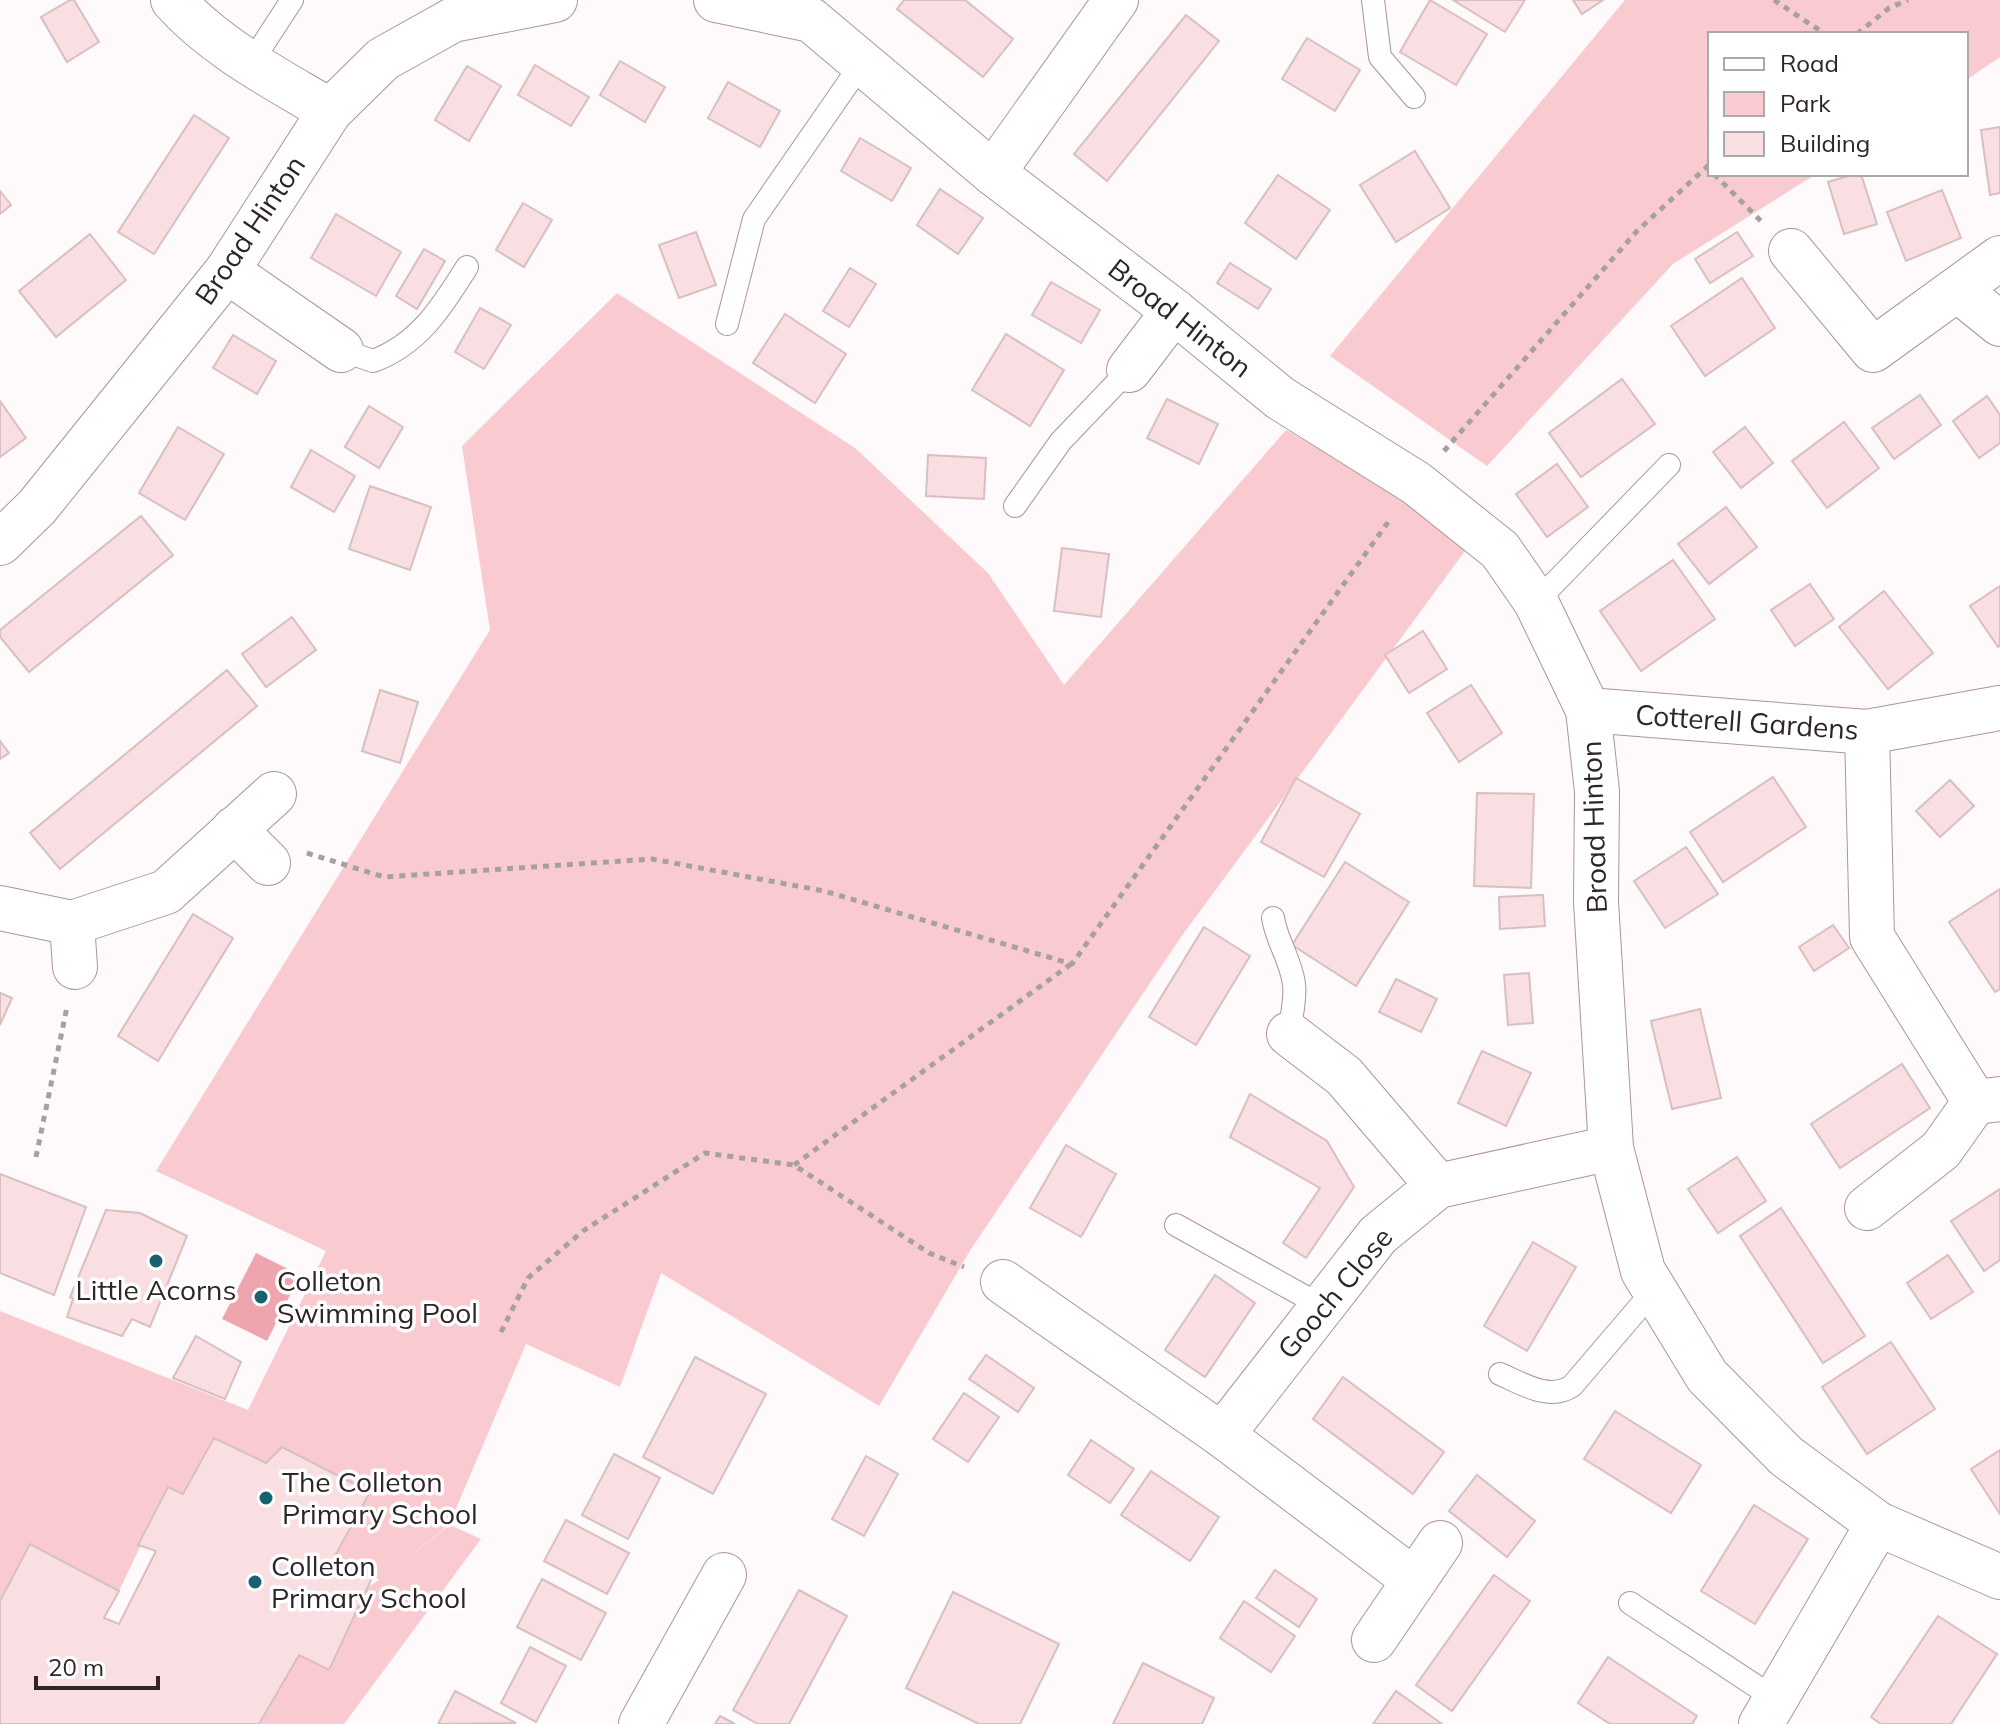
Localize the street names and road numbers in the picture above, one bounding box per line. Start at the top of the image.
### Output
street label: Broad Hinton [187,148,312,311]
street label: Broad Hinton [1102,251,1259,384]
street label: Cotterell Gardens [1634,696,1860,747]
street label: Broad Hinton [1573,740,1614,914]
street label: Gooch Close [1269,1220,1400,1366]

